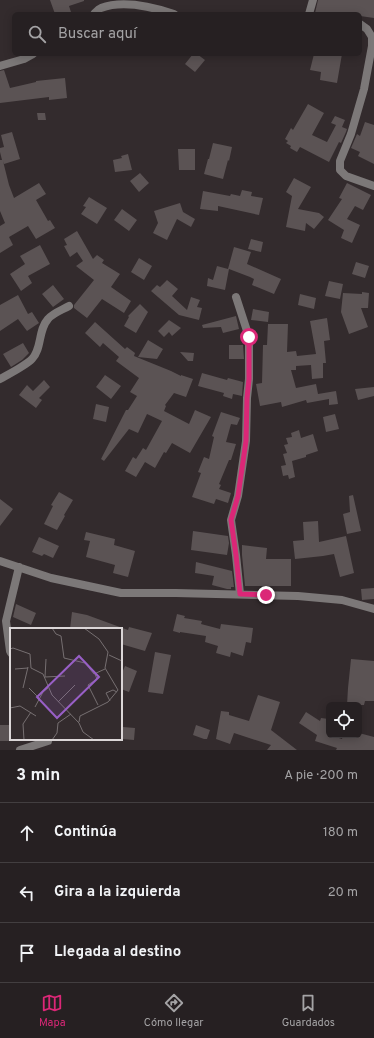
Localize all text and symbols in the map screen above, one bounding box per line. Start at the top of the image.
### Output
search box [12,12,362,56]
icon: search [26,23,48,45]
text: Buscar aquí [58,25,137,44]
route start [240,328,258,346]
route end [257,586,275,604]
inset map [10,628,122,740]
map controls [326,702,362,738]
button: locate [326,702,362,738]
text: 3 min [16,765,60,787]
text: A pie · 200 m [284,768,358,784]
icon: ahead [16,822,38,844]
text: Continúa [54,823,116,842]
text: 180 m [323,825,358,841]
icon: left [16,882,38,904]
text: Gira a la izquierda [54,883,181,902]
text: 20 m [328,885,358,901]
icon: arrive [16,942,38,964]
text: Llegada al destino [54,943,181,962]
tab: Mapa [39,992,66,1030]
tab: Cómo llegar [144,992,204,1030]
tab: Guardados [282,992,335,1030]

